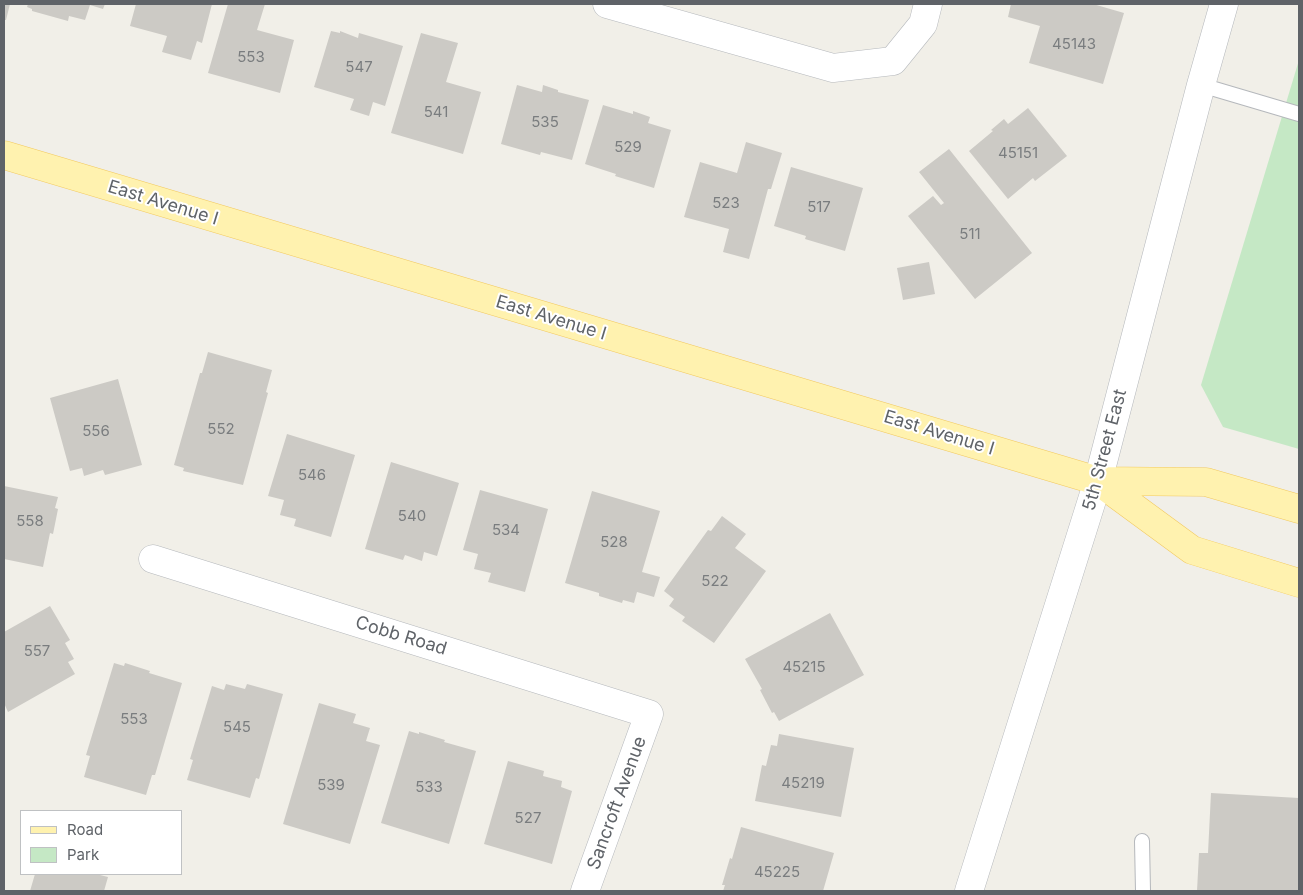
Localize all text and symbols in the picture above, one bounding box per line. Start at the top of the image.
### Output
house number: 45143 [1052,35,1096,53]
house number: 553 [237,48,265,66]
house number: 547 [345,58,373,76]
house number: 541 [424,103,448,121]
house number: 535 [531,113,559,131]
house number: 529 [614,138,642,156]
house number: 45151 [998,144,1038,162]
street label: East Avenue I [105,176,221,230]
house number: 523 [712,194,740,212]
house number: 517 [807,198,831,216]
house number: 511 [959,225,981,243]
street label: East Avenue I [493,291,609,345]
street label: 5th Street East [1078,387,1132,513]
street label: East Avenue I [881,406,997,460]
house number: 552 [207,420,235,438]
house number: 556 [82,422,110,440]
house number: 546 [298,466,326,484]
house number: 540 [398,507,426,525]
house number: 558 [16,512,44,530]
house number: 534 [492,521,520,539]
house number: 528 [600,533,628,551]
house number: 522 [701,572,729,590]
street label: Cobb Road [353,612,449,660]
house number: 557 [24,642,50,660]
house number: 45215 [782,658,826,676]
house number: 553 [120,710,148,728]
house number: 545 [223,718,251,736]
street label: Sancroft Avenue [583,733,651,873]
house number: 45219 [781,774,825,792]
house number: 539 [317,776,345,794]
house number: 533 [415,778,443,796]
house number: 527 [515,809,541,827]
legend [20,810,182,875]
text: Road [67,820,103,839]
text: Park [67,845,99,864]
house number: 45225 [754,863,800,881]

